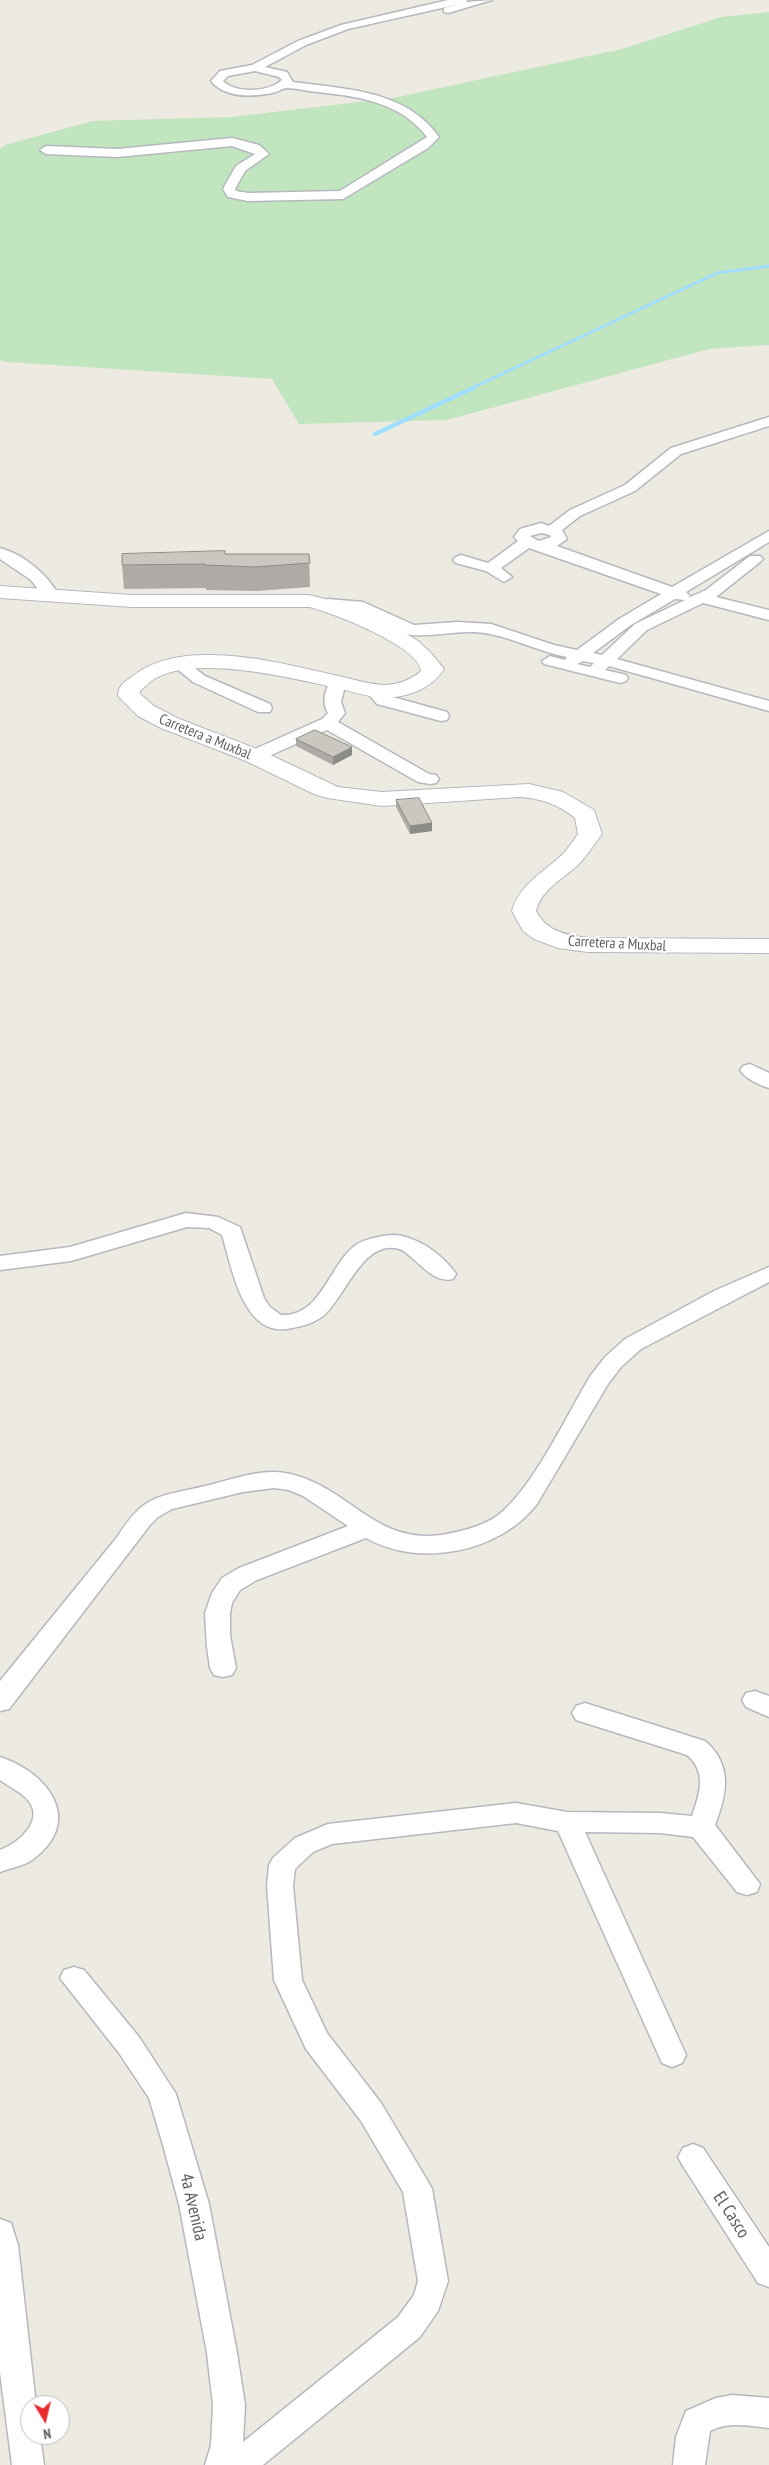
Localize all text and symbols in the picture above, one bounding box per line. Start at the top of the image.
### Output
street label: Carretera a Muxbal [156,710,254,764]
street label: Carretera a Muxbal [568,932,666,956]
street label: 4a Avenida [175,2171,211,2243]
street label: El Casco [708,2188,754,2242]
north arrow [20,2395,70,2445]
text: N [42,2424,52,2443]

